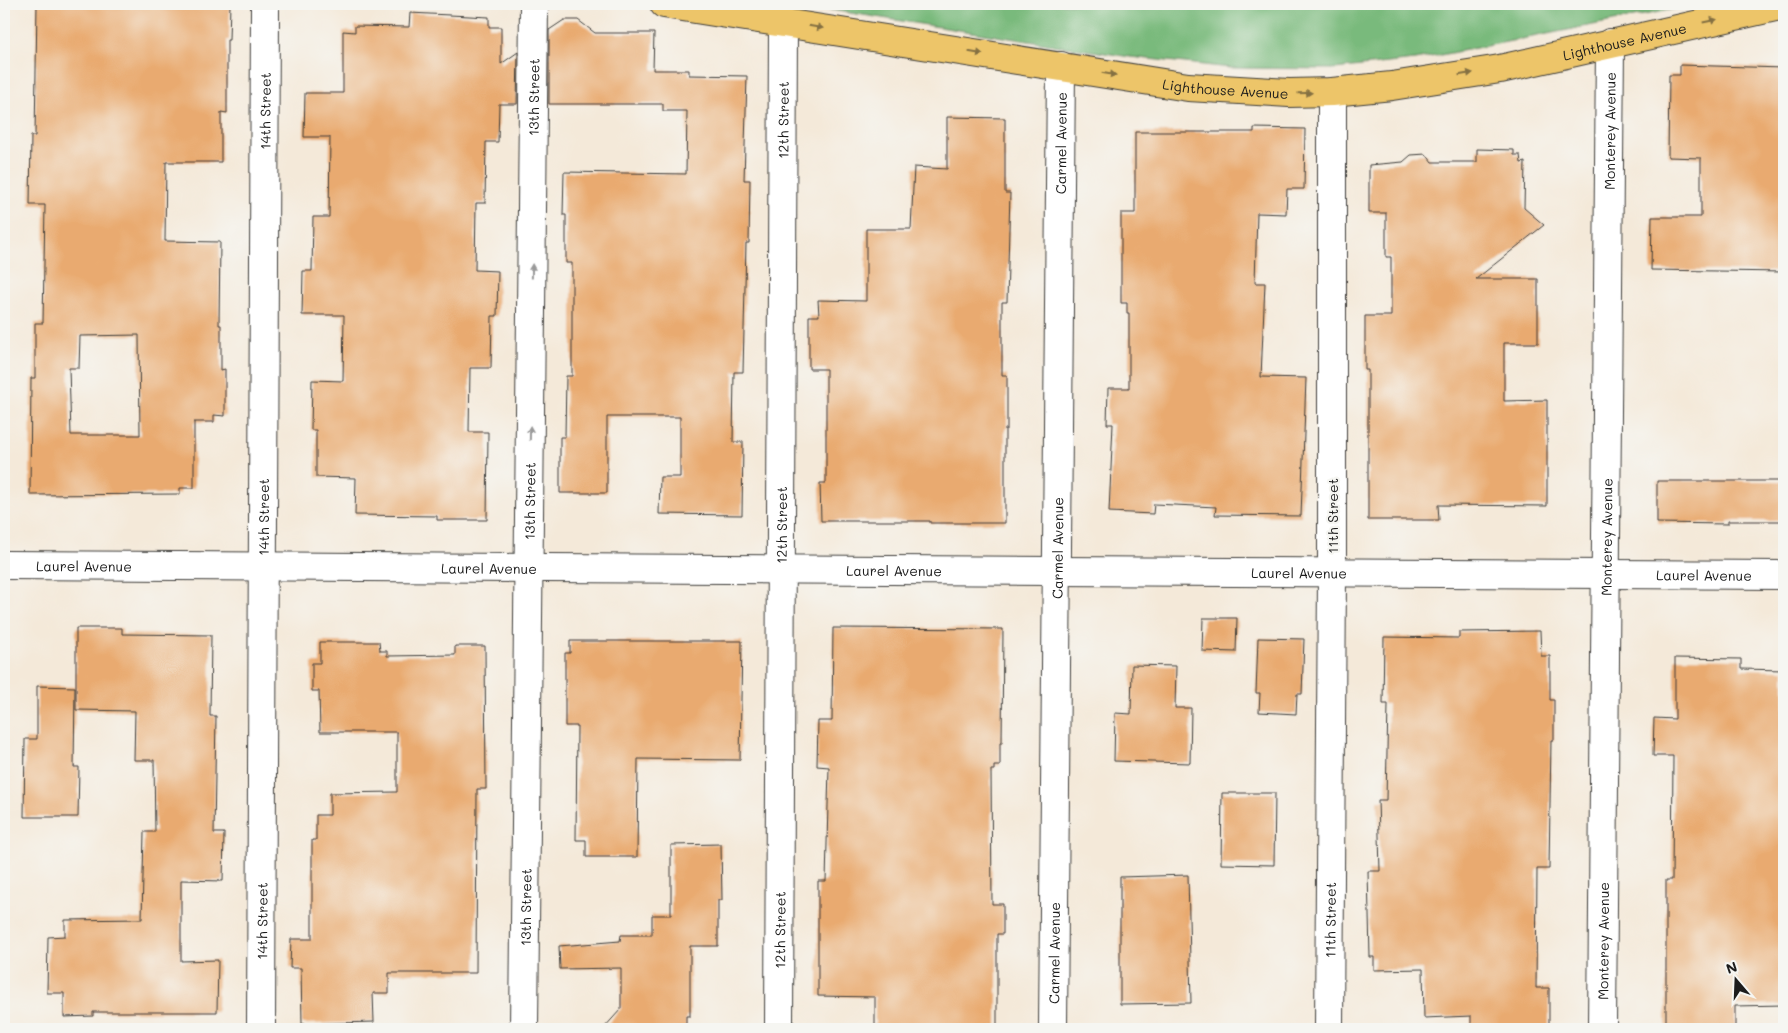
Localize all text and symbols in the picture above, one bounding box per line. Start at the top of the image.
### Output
one-way arrow [1703,17,1718,25]
street label: Lighthouse Avenue [1561,18,1688,64]
one-way arrow [808,24,824,32]
one-way arrow [969,49,985,57]
street label: 13th Street [523,58,543,136]
one-way arrow [1101,70,1117,78]
one-way arrow [1459,70,1475,78]
street label: 14th Street [255,72,274,150]
street label: Monterey Avenue [1599,72,1619,190]
street label: Lighthouse Avenue [1161,74,1289,102]
street label: 12th Street [773,81,792,159]
one-way arrow [1297,88,1313,96]
street label: Carmel Avenue [1050,92,1070,194]
one-way arrow [528,263,536,279]
one-way arrow [526,425,534,441]
street label: 13th Street [519,462,539,540]
street label: 14th Street [253,478,273,556]
street label: 11th Street [1323,478,1342,554]
street label: Monterey Avenue [1596,478,1616,596]
street label: 12th Street [771,486,791,564]
street label: Carmel Avenue [1047,497,1067,599]
street label: Laurel Avenue [36,556,132,575]
street label: Laurel Avenue [441,558,537,577]
street label: Laurel Avenue [846,560,942,580]
street label: Laurel Avenue [1251,563,1347,582]
street label: Laurel Avenue [1656,565,1752,584]
street label: 13th Street [515,868,535,946]
street label: 14th Street [252,882,271,960]
street label: 11th Street [1320,882,1339,958]
street label: Monterey Avenue [1593,882,1613,1000]
street label: 12th Street [770,891,789,969]
street label: Carmel Avenue [1044,902,1064,1004]
north arrow [1710,956,1760,1006]
text: N [1723,957,1740,978]

